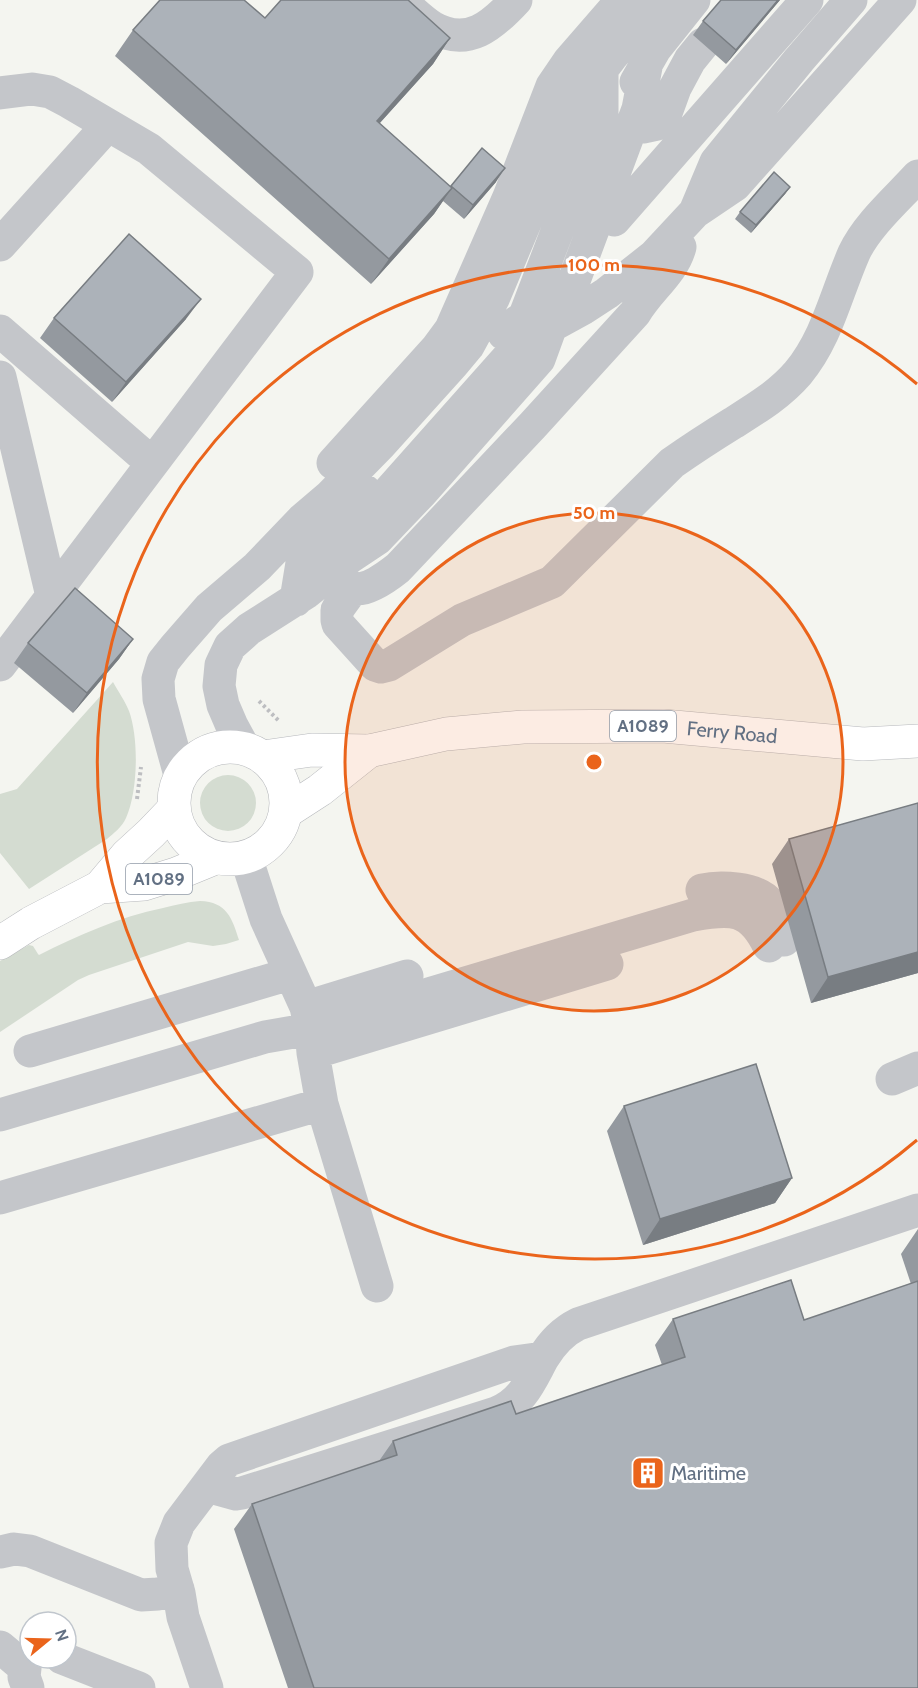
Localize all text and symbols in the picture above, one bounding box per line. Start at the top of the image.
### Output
text: 100 m [568,254,620,276]
text: 50 m [573,502,615,524]
road number: A1089 [610,711,676,741]
street label: Ferry Road [686,716,778,748]
centre of rings [584,752,604,772]
road number: A1089 [126,864,192,894]
building icon: Maritime [630,1455,666,1491]
place label: Maritime [671,1461,746,1485]
north arrow [18,1610,78,1670]
text: N [51,1627,73,1644]

